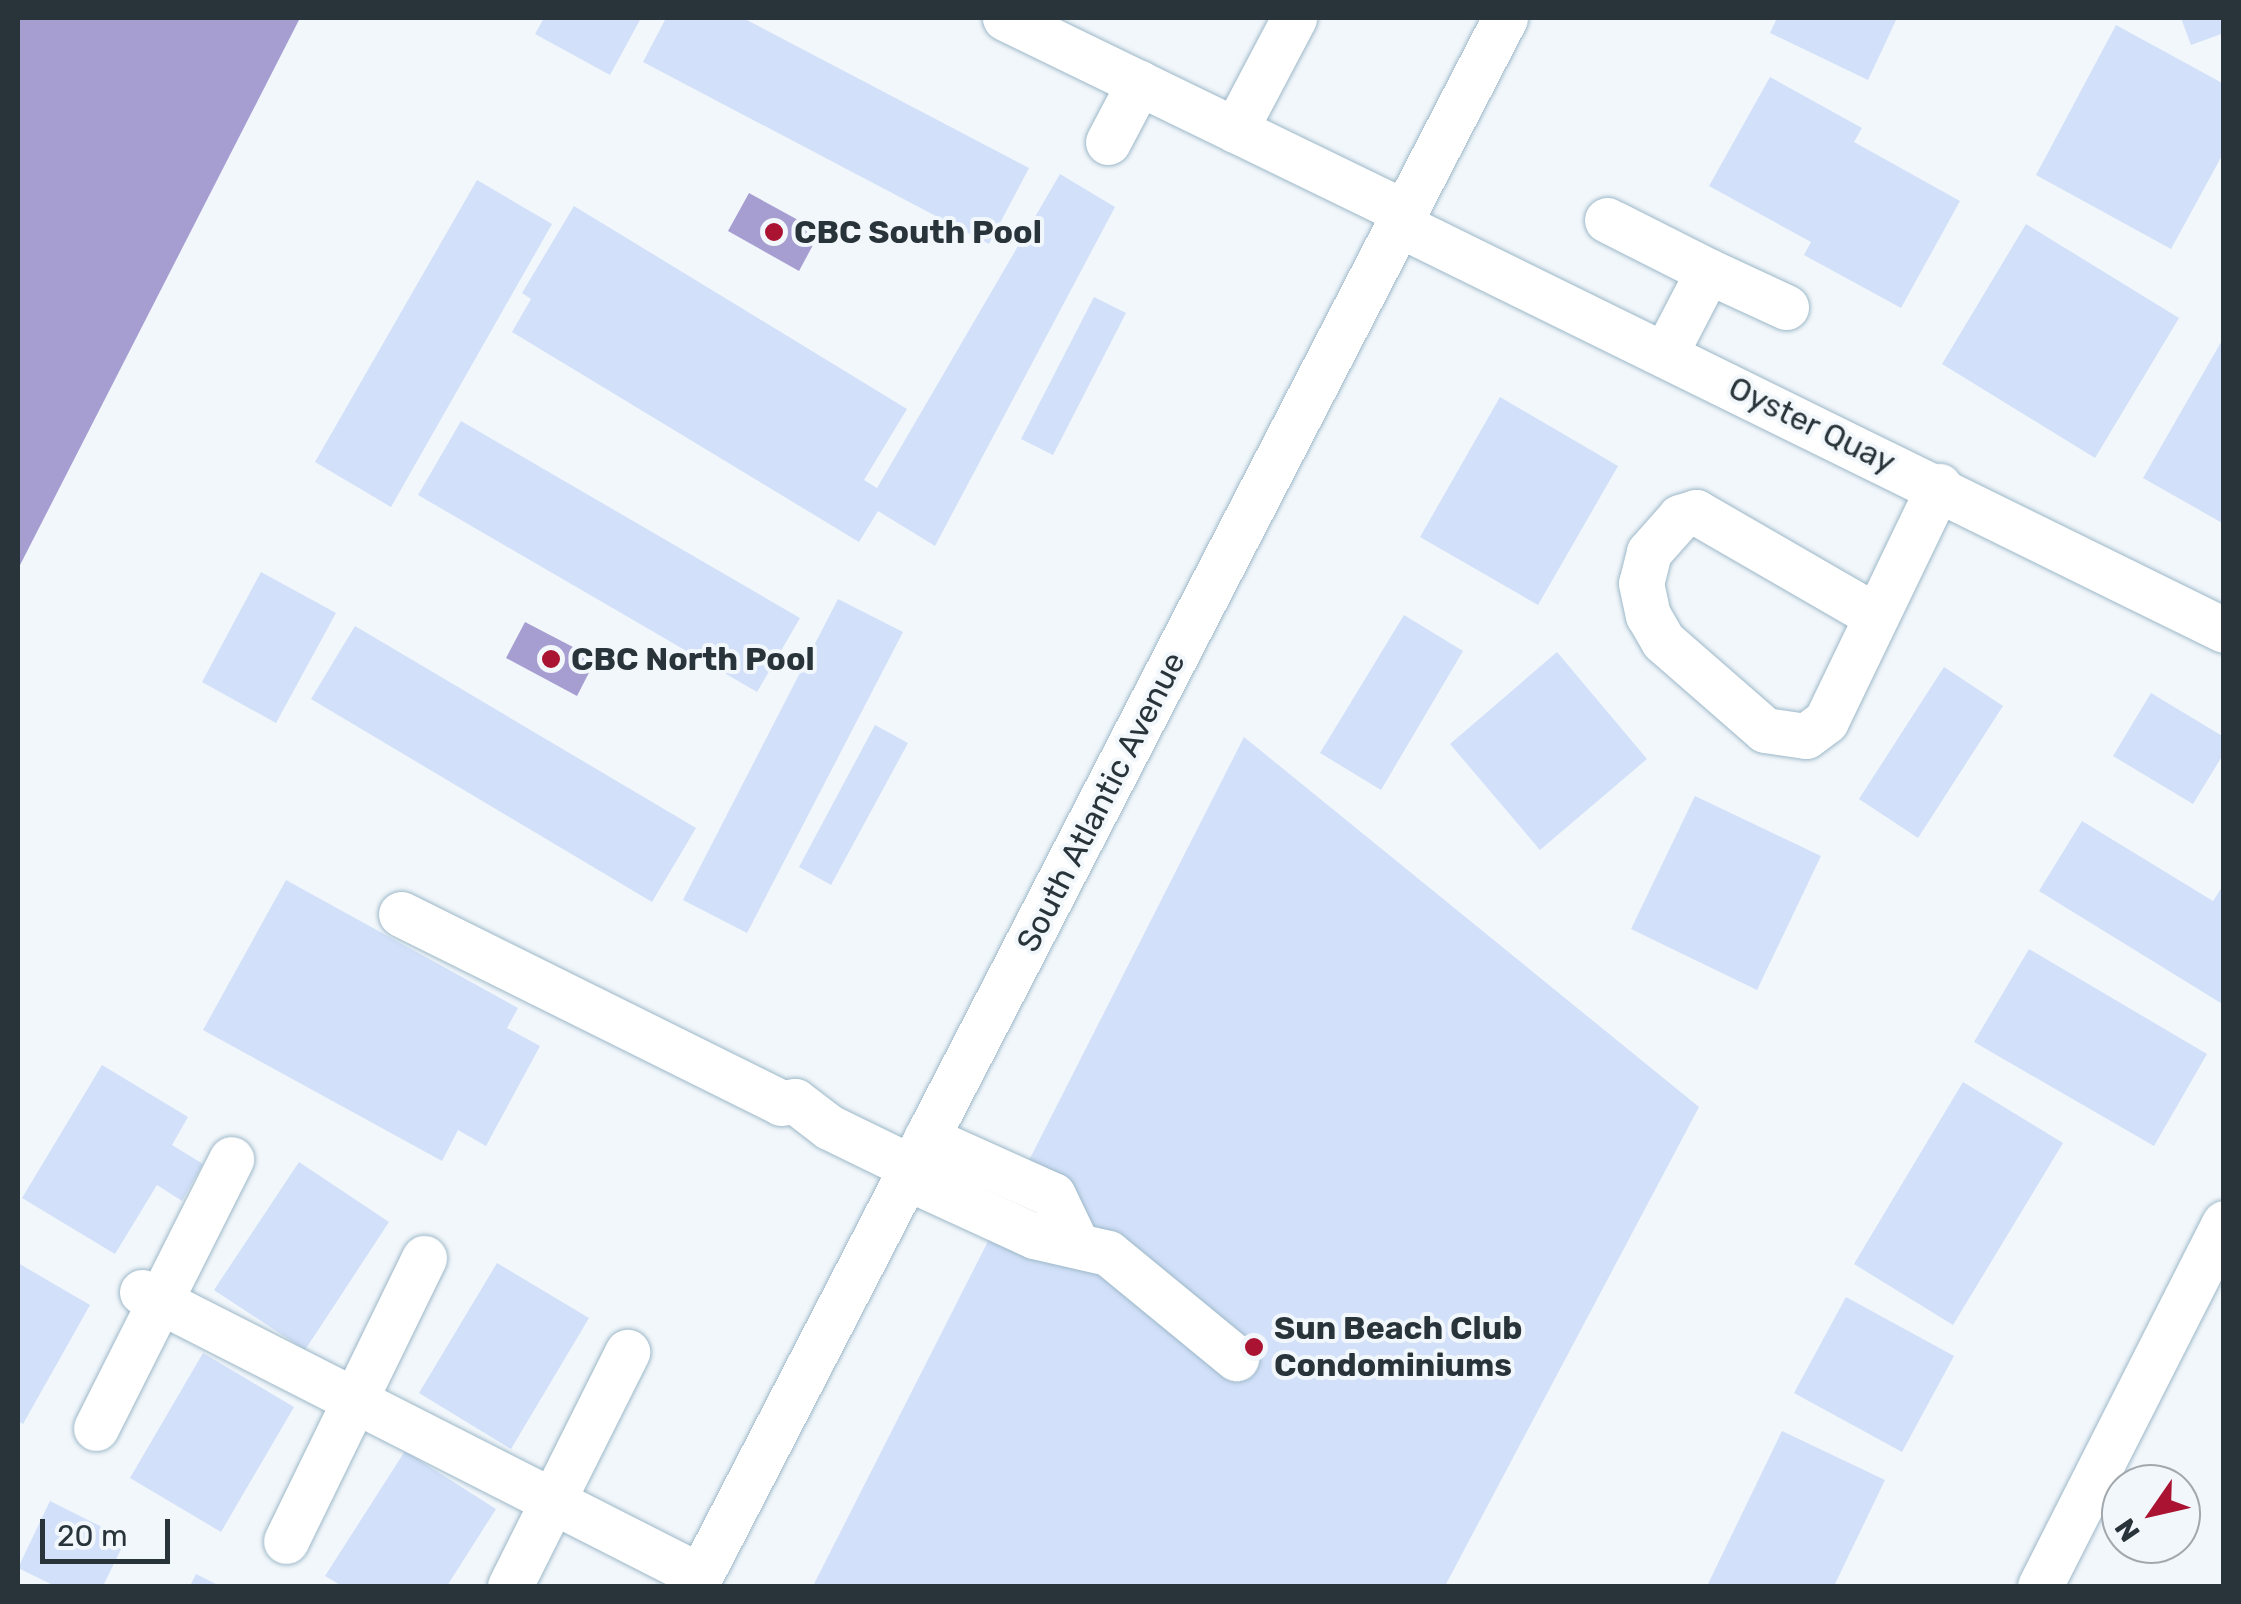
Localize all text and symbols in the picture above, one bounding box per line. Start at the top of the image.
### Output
place label: CBC South Pool [794,213,1042,251]
marker: CBC South Pool [763,221,785,243]
street label: Oyster Quay [1722,368,1902,482]
place label: CBC North Pool [571,640,815,678]
street label: South Atlantic Avenue [1008,645,1194,959]
marker: CBC North Pool [540,648,562,670]
place label: Sun Beach Club Condominiums [1274,1310,1522,1385]
marker: Sun Beach Club Condominiums [1243,1336,1265,1358]
north arrow [2101,1464,2201,1564]
scale bar [45,1499,175,1561]
text: N [2108,1512,2147,1548]
text: 20 m [57,1518,128,1554]

